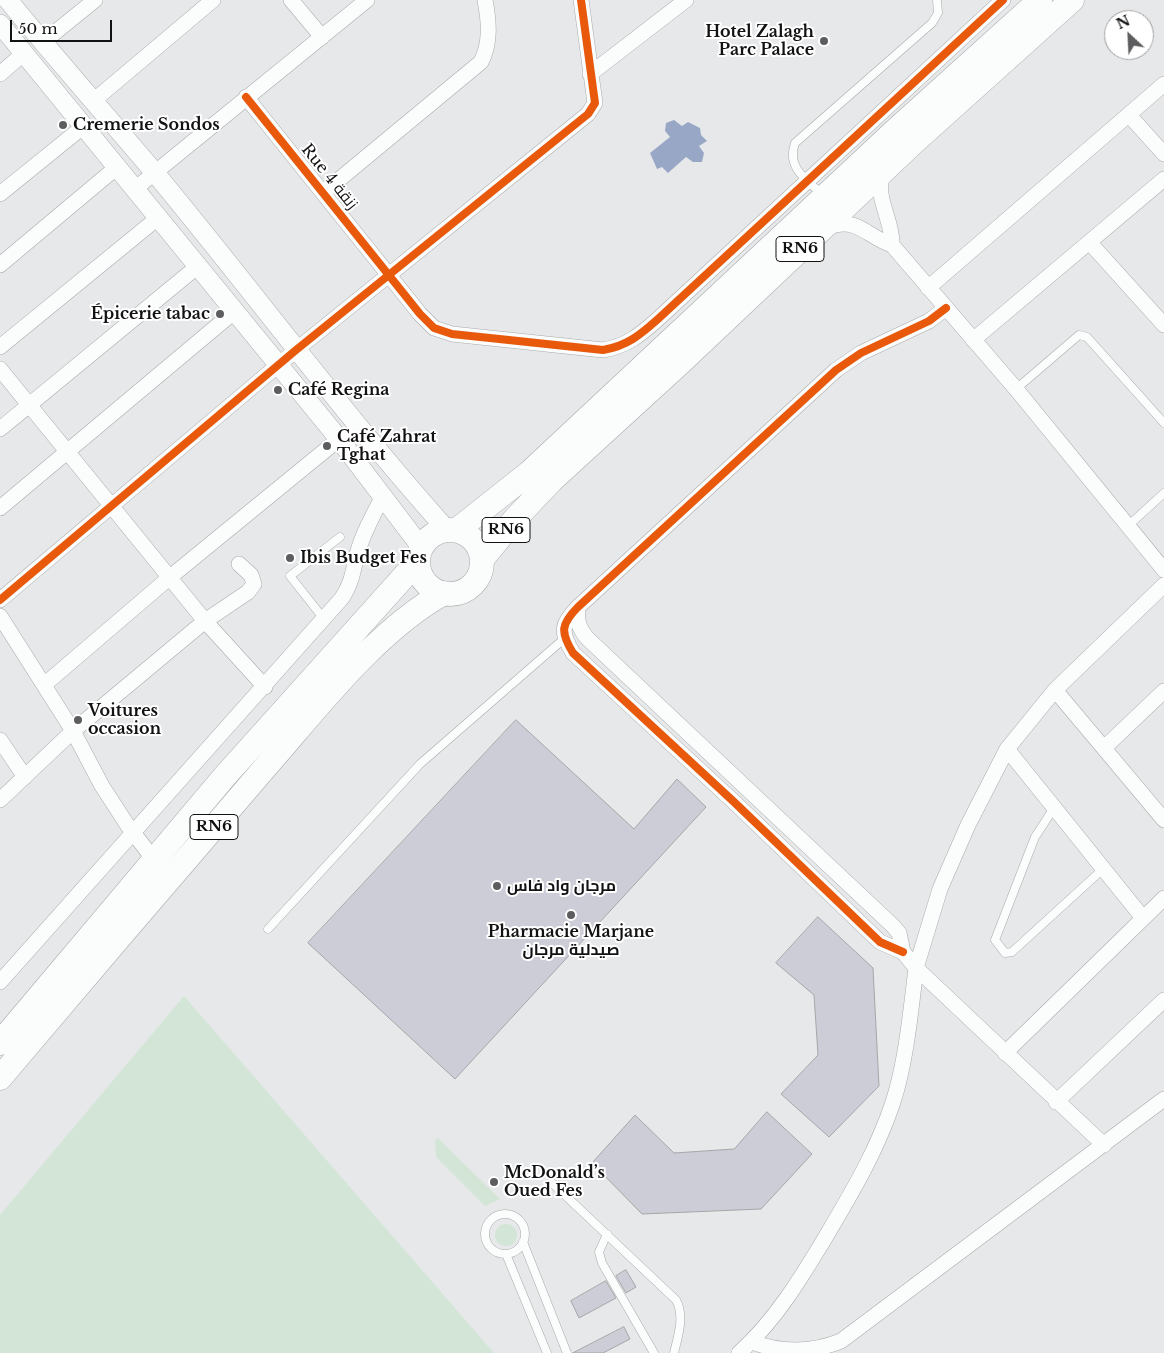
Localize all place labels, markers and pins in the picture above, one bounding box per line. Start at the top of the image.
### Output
place label: Hotel Zalagh Parc Palace [705,22,814,60]
marker: Hotel Zalagh Parc Palace [818,35,830,47]
place label: Cremerie Sondos [73,115,220,135]
marker: Cremerie Sondos [57,119,69,131]
place label: Épicerie tabac [91,304,210,324]
marker: Épicerie tabac [214,308,226,320]
place label: Café Regina [288,380,389,400]
marker: Café Regina [272,384,284,396]
place label: Café Zahrat Tghat [337,427,436,465]
marker: Café Zahrat Tghat [321,440,333,452]
place label: Ibis Budget Fes [300,548,427,568]
marker: Ibis Budget Fes [284,552,296,564]
place label: Voitures occasion [88,701,161,739]
marker: Voitures occasion [72,714,84,726]
place label: مرجان واد فاس [507,876,616,896]
marker: مرجان واد فاس [491,880,503,892]
marker: Pharmacie Marjane صيدلية مرجان [565,909,577,921]
place label: Pharmacie Marjane صيدلية مرجان [488,922,654,960]
place label: McDonald’s Oued Fes [504,1163,605,1201]
marker: McDonald’s Oued Fes [488,1176,500,1188]

